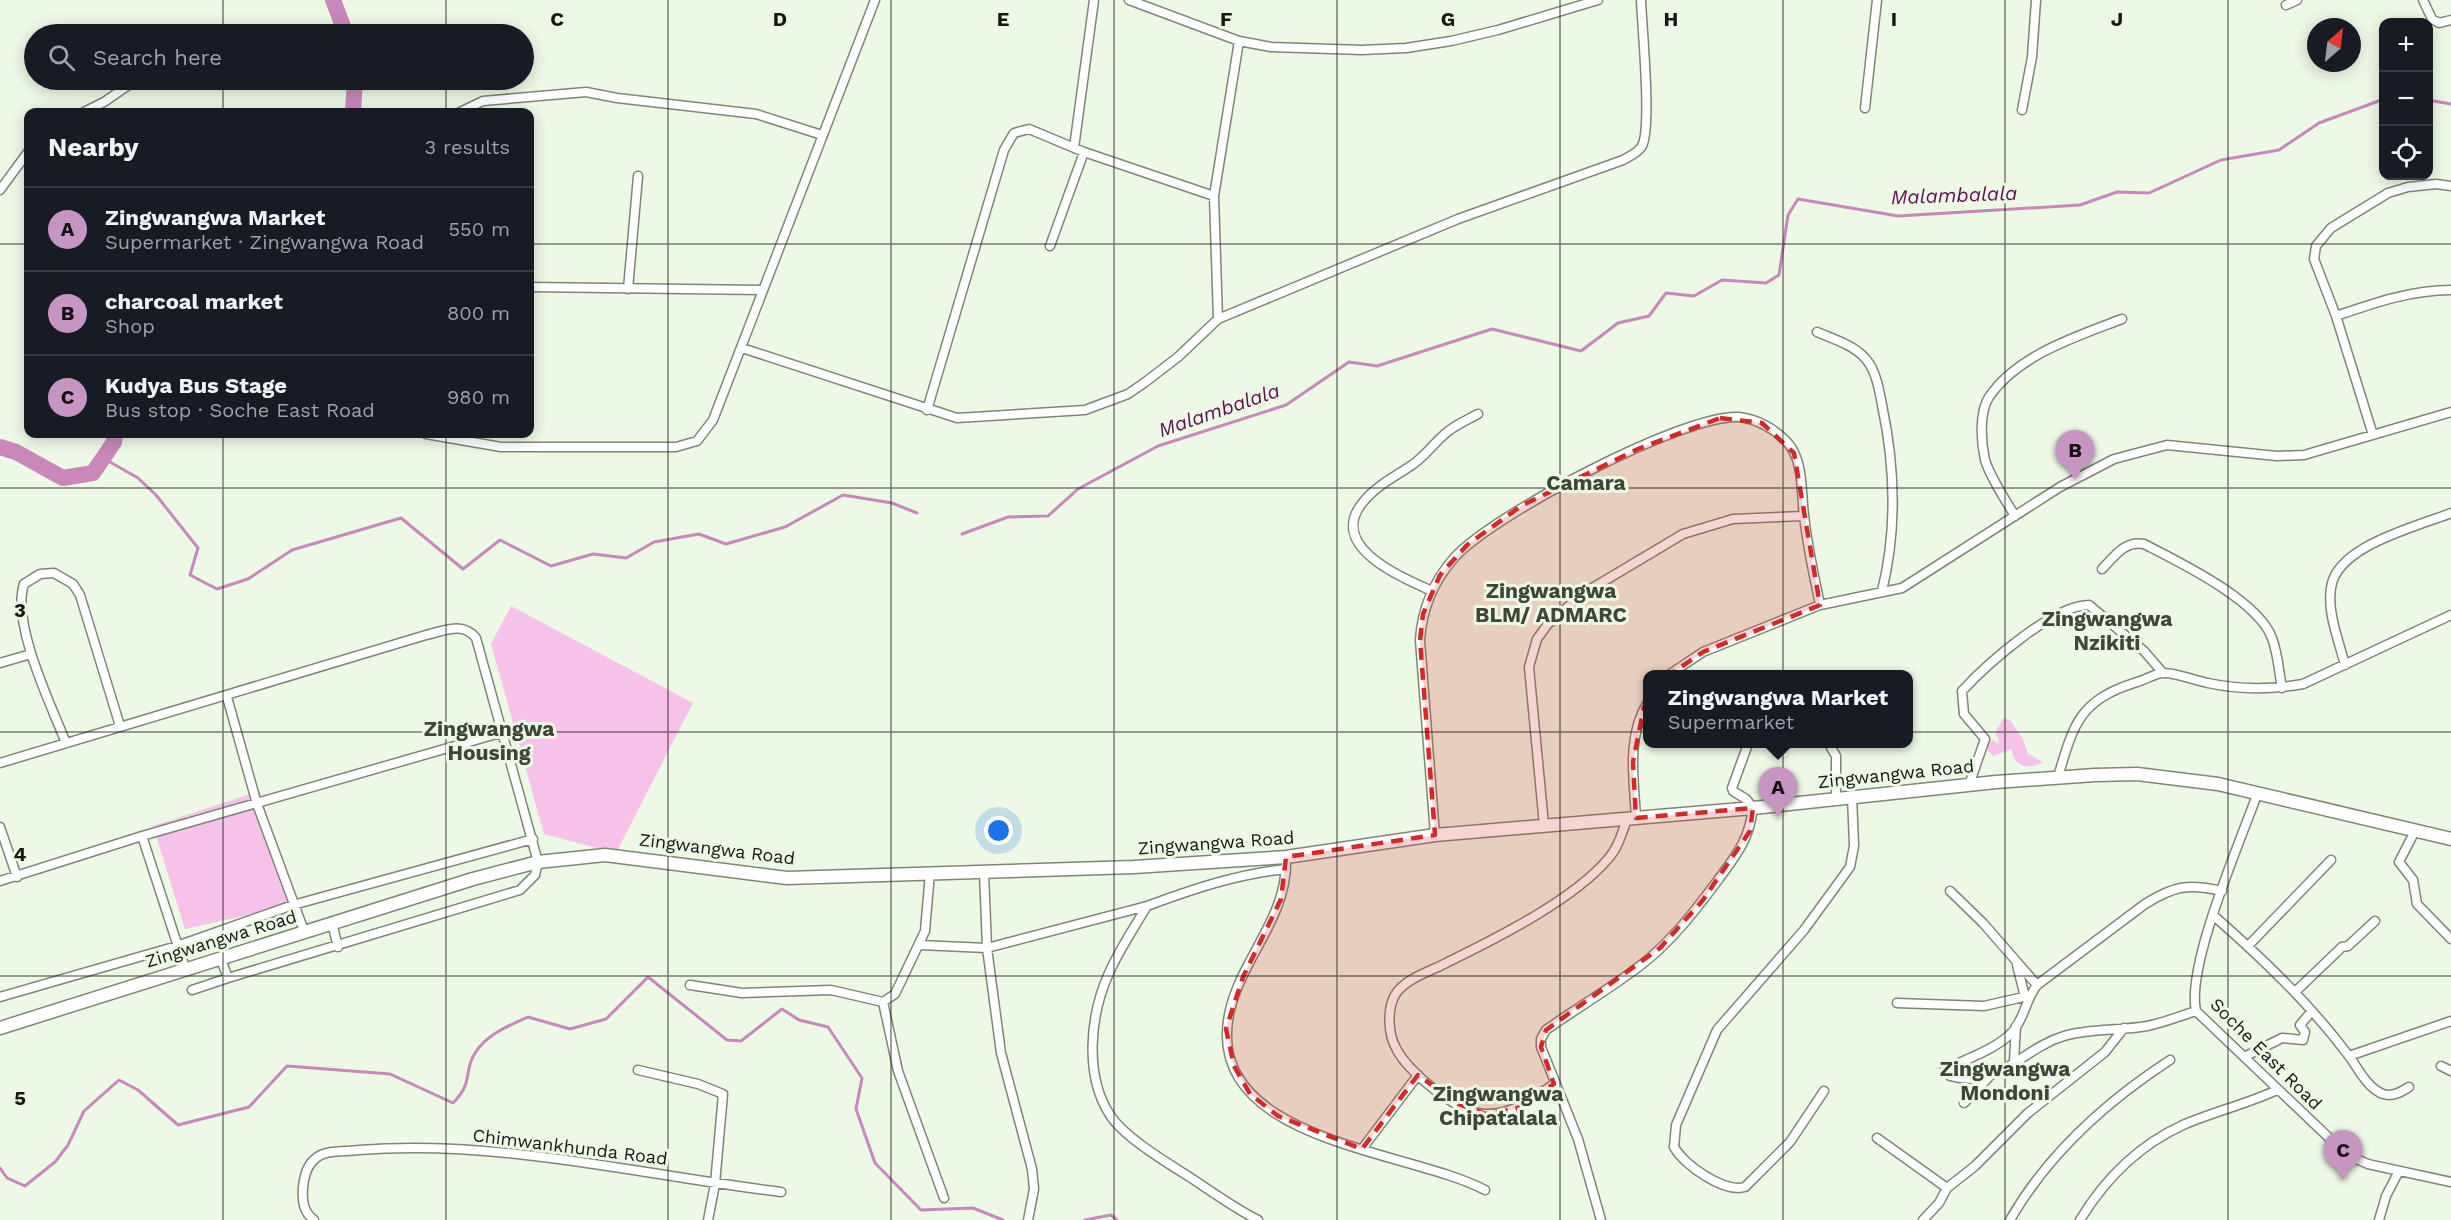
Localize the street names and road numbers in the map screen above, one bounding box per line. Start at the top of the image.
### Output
street label: Zingwangwa Road [1817,755,1975,792]
street label: Zingwangwa Road [1137,827,1295,858]
street label: Zingwangwa Road [638,829,796,868]
street label: Zingwangwa Road [143,906,299,972]
street label: Soche East Road [2206,994,2326,1114]
street label: Chimwankhunda Road [471,1124,669,1169]

